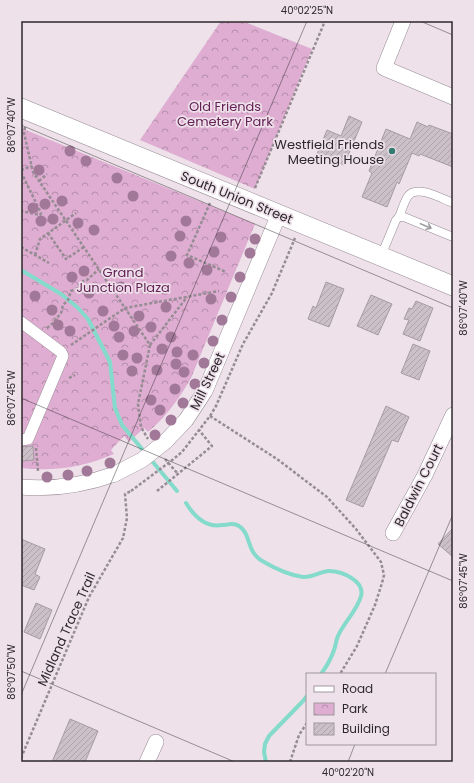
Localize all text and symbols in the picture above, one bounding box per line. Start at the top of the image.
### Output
text: 40°02'25"N [281,3,333,18]
text: 86°07'40"W [4,97,19,153]
park label: Old Friends Cemetery Park [177,97,273,131]
place label: Westfield Friends Meeting House [274,135,384,169]
marker: Westfield Friends Meeting House [387,146,397,156]
street label: South Union Street [178,166,296,229]
one-way arrow [420,222,432,230]
park label: Grand Junction Plaza [76,263,170,297]
text: 86°07'40"W [456,280,471,336]
street label: Mill Street [185,349,230,413]
text: 86°07'45"W [4,370,19,426]
street label: Baldwin Court [389,440,448,530]
text: 86°07'45"W [456,553,471,609]
street label: Midland Trace Trail [33,569,100,689]
text: 86°07'50"W [4,644,19,700]
legend [306,673,436,745]
text: Road [342,680,373,697]
text: Park [342,700,369,717]
text: Building [342,720,390,737]
text: 40°02'20"N [322,765,374,780]

